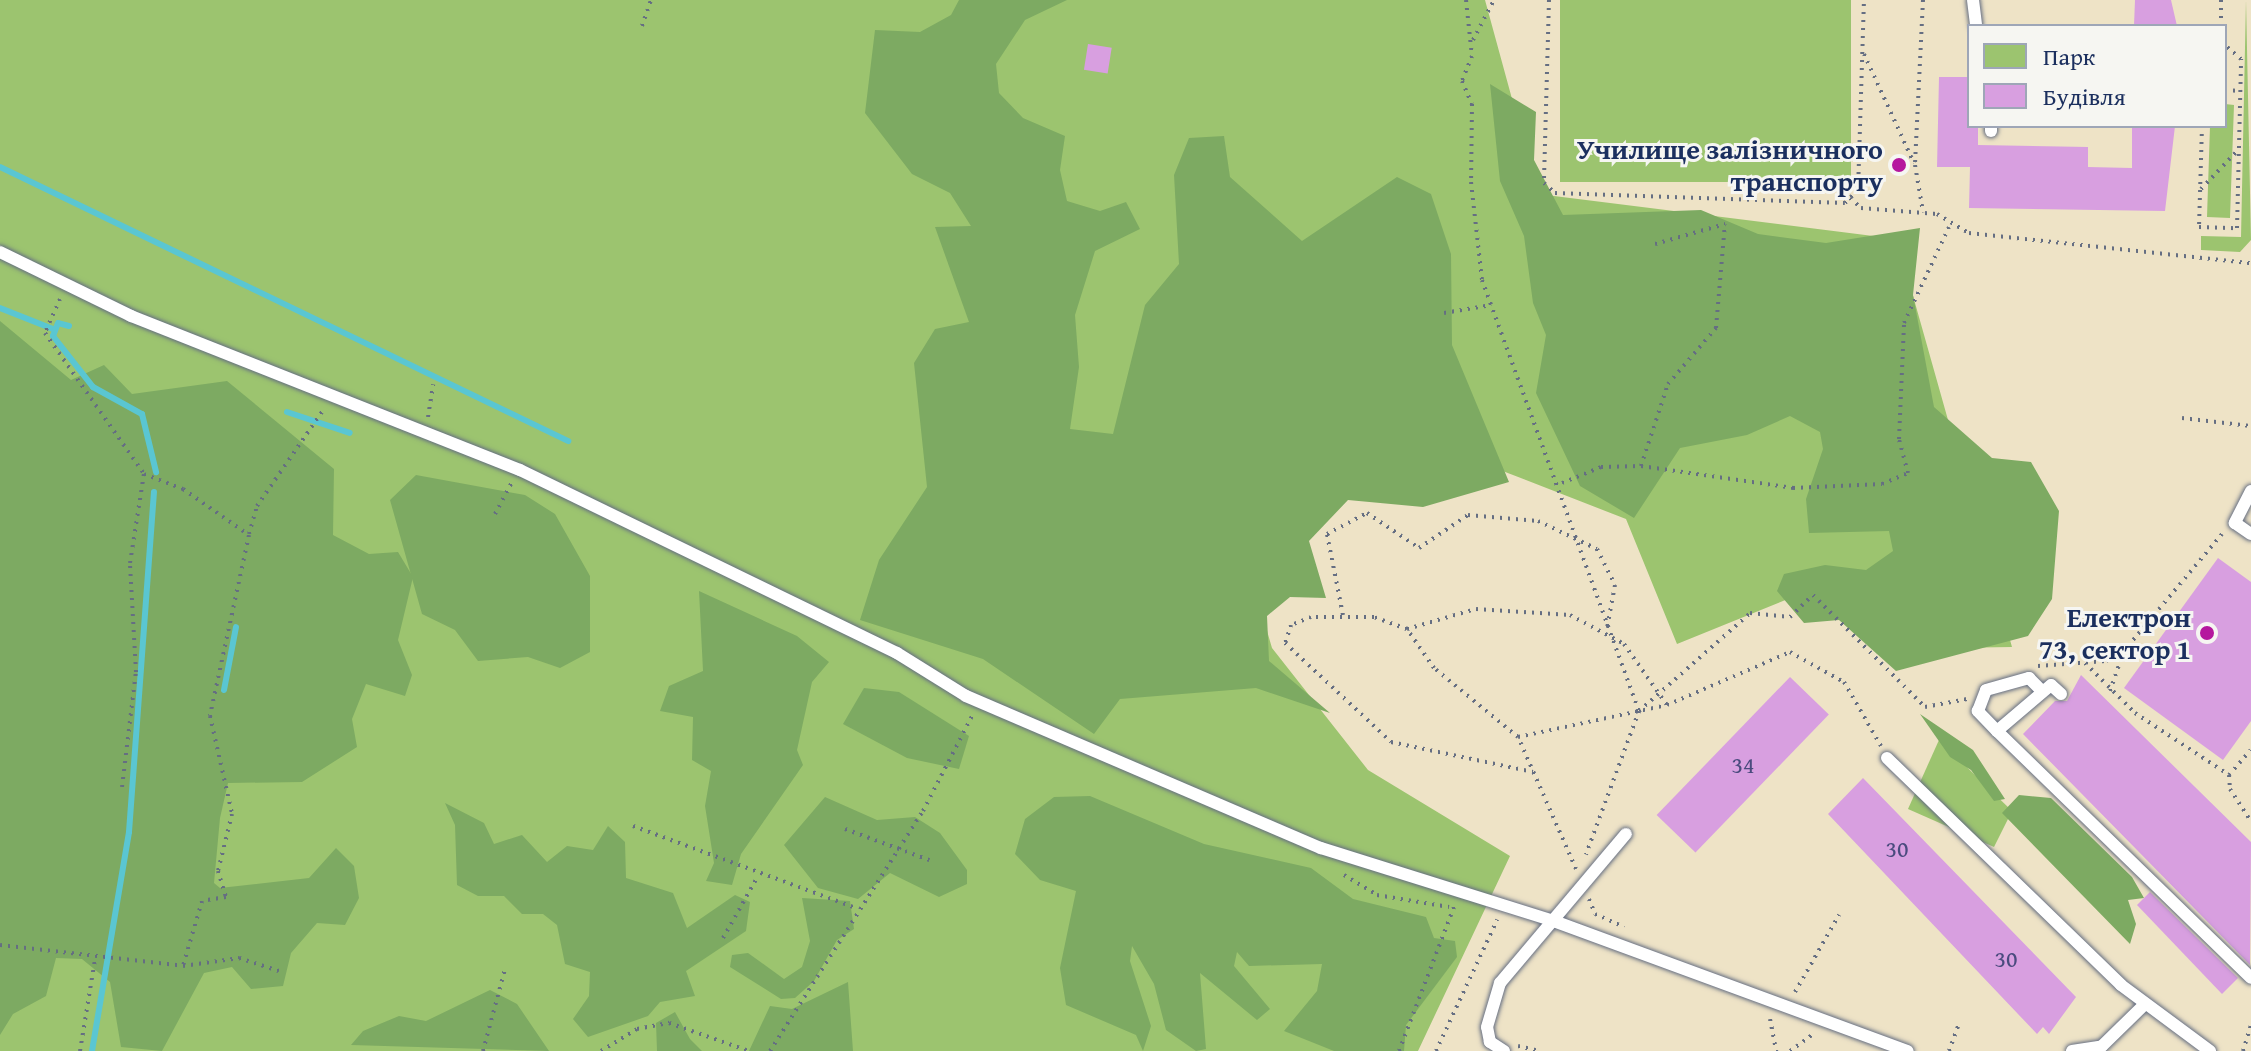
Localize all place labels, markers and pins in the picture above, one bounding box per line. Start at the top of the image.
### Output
place label: Училище залізничного транспорту [1577,132,1883,198]
marker: Училище залізничного транспорту [1890,156,1908,174]
place label: Електрон 73, сектор 1 [2039,600,2191,666]
marker: Електрон 73, сектор 1 [2198,624,2216,642]

